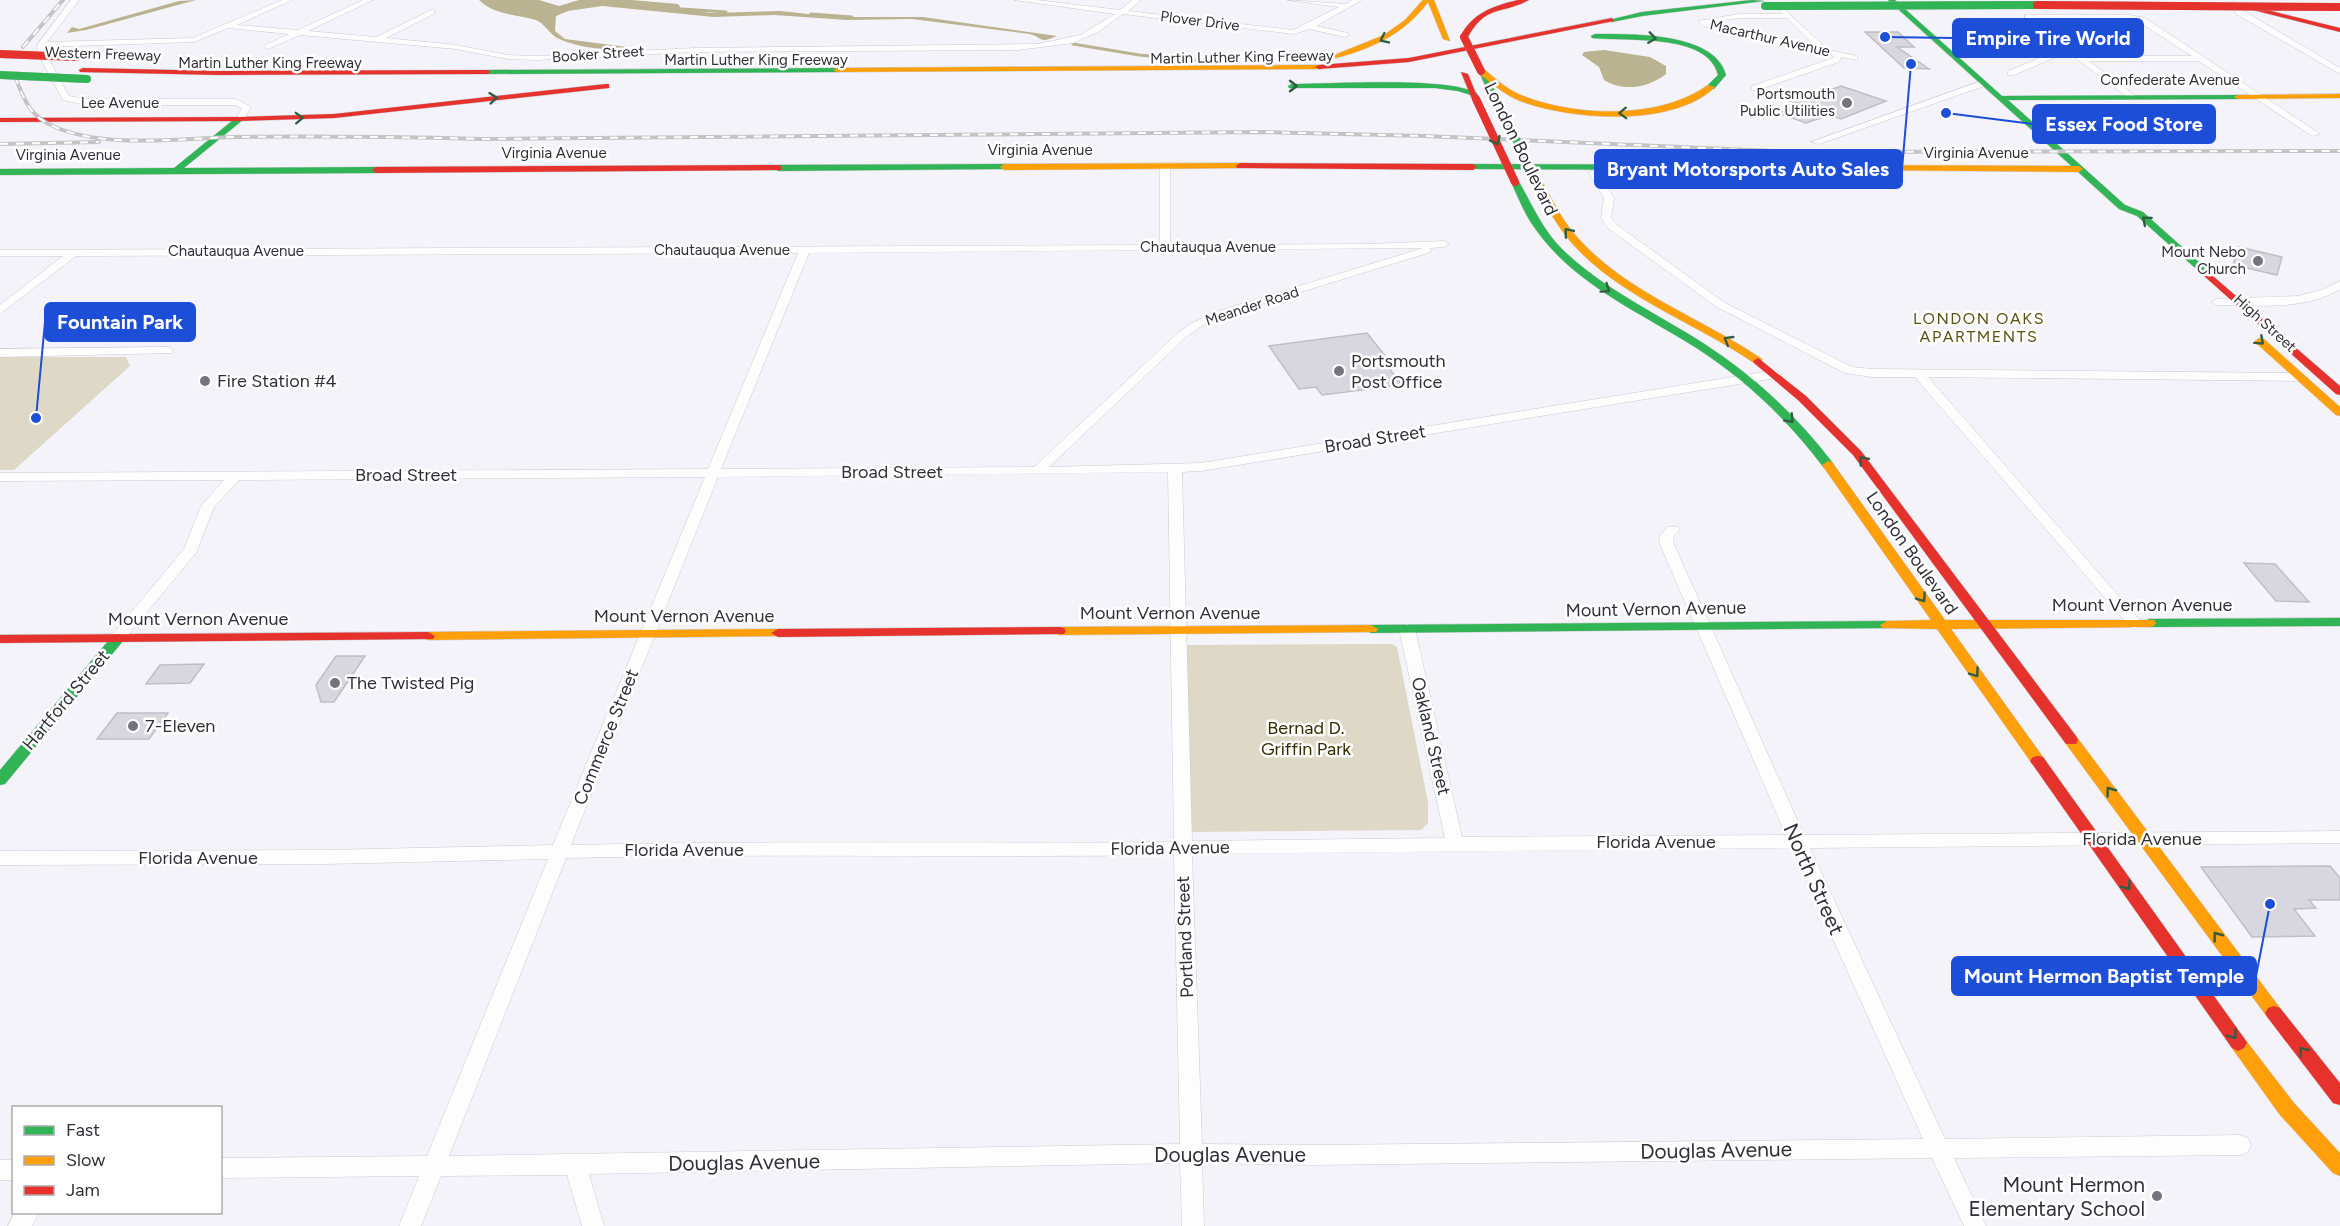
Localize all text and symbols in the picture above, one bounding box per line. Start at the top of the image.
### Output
street label: Plover Drive [1159,7,1241,35]
street label: Macarthur Avenue [1708,15,1832,61]
callout: Empire Tire World [1953,19,2143,57]
text: Empire Tire World [1965,26,2131,50]
one-way arrow [1380,32,1391,43]
one-way arrow [1648,32,1657,44]
street label: Booker Street [551,42,645,66]
street label: Western Freeway [45,43,161,65]
street label: Martin Luther King Freeway [1150,46,1334,68]
street label: Martin Luther King Freeway [664,51,848,69]
street label: Martin Luther King Freeway [178,54,362,72]
street label: Confederate Avenue [2100,71,2240,89]
street label: London Boulevard [1479,79,1563,219]
one-way arrow [1288,80,1297,92]
place label: Portsmouth Public Utilities [1740,85,1835,120]
one-way arrow [488,92,497,104]
street label: Lee Avenue [81,94,159,112]
marker: Portsmouth Public Utilities [1840,96,1854,110]
callout: Essex Food Store [2033,105,2215,143]
one-way arrow [1619,106,1628,119]
one-way arrow [294,112,303,124]
text: Essex Food Store [2045,112,2203,136]
one-way arrow [1488,134,1500,145]
street label: Virginia Avenue [987,141,1093,159]
street label: Virginia Avenue [501,144,607,162]
street label: Virginia Avenue [1923,144,2029,162]
street label: Virginia Avenue [15,146,121,164]
callout: Bryant Motorsports Auto Sales [1595,150,1902,188]
text: Bryant Motorsports Auto Sales [1607,157,1889,181]
one-way arrow [2142,216,2153,227]
one-way arrow [1564,228,1575,239]
street label: Chautauqua Avenue [1140,238,1276,256]
street label: Chautauqua Avenue [654,241,790,259]
street label: Chautauqua Avenue [168,242,304,260]
place label: Mount Nebo Church [2161,243,2246,278]
marker: Mount Nebo Church [2251,254,2265,268]
street label: Meander Road [1203,282,1301,330]
one-way arrow [1599,282,1610,293]
street label: High Street [2230,290,2300,356]
callout: Fountain Park [45,303,195,341]
district label: LONDON OAKS APARTMENTS [1913,309,2045,346]
text: Fountain Park [57,310,183,334]
one-way arrow [2253,334,2264,345]
one-way arrow [1724,336,1734,348]
place label: Portsmouth Post Office [1351,350,1446,393]
marker: Portsmouth Post Office [1332,364,1346,378]
place label: Fire Station #4 [217,370,337,392]
marker: Fire Station #4 [198,374,212,388]
one-way arrow [1782,412,1793,423]
street label: Broad Street [1323,420,1427,458]
one-way arrow [1859,456,1870,467]
street label: Broad Street [841,461,943,483]
street label: Broad Street [355,464,457,486]
street label: London Boulevard [1861,487,1963,619]
one-way arrow [1915,591,1926,602]
street label: Mount Vernon Avenue [2052,594,2232,616]
street label: Mount Vernon Avenue [1566,596,1747,622]
street label: Mount Vernon Avenue [1080,602,1260,624]
street label: Mount Vernon Avenue [594,605,774,627]
street label: Mount Vernon Avenue [108,608,288,630]
street label: Hartford Street [18,645,114,755]
street label: Commerce Street [569,666,643,808]
one-way arrow [1968,666,1979,677]
place label: The Twisted Pig [347,672,474,694]
street label: Oakland Street [1407,675,1455,797]
marker: The Twisted Pig [328,676,342,690]
place label: 7-Eleven [145,715,215,737]
park label: Bernad D. Griffin Park [1261,717,1351,760]
marker: 7-Eleven [126,719,140,733]
one-way arrow [2106,787,2117,798]
street label: North Street [1778,819,1850,939]
street label: Florida Avenue [2082,828,2202,850]
street label: Florida Avenue [1596,831,1716,853]
street label: Florida Avenue [1110,836,1230,860]
street label: Florida Avenue [624,839,744,861]
street label: Florida Avenue [138,847,258,869]
street label: Portland Street [1172,875,1198,998]
one-way arrow [2120,880,2131,891]
one-way arrow [2213,931,2224,942]
callout: Mount Hermon Baptist Temple [1952,957,2256,995]
text: Mount Hermon Baptist Temple [1964,964,2244,988]
one-way arrow [2226,1029,2237,1040]
one-way arrow [2300,1047,2311,1058]
legend [12,1106,222,1214]
text: Fast [66,1119,100,1141]
street label: Douglas Avenue [1640,1136,1792,1164]
street label: Douglas Avenue [1154,1142,1306,1167]
street label: Douglas Avenue [668,1148,820,1176]
text: Slow [66,1149,105,1171]
place label: Mount Hermon Elementary School [1969,1172,2145,1221]
text: Jam [66,1179,100,1201]
marker: Mount Hermon Elementary School [2150,1189,2164,1203]

